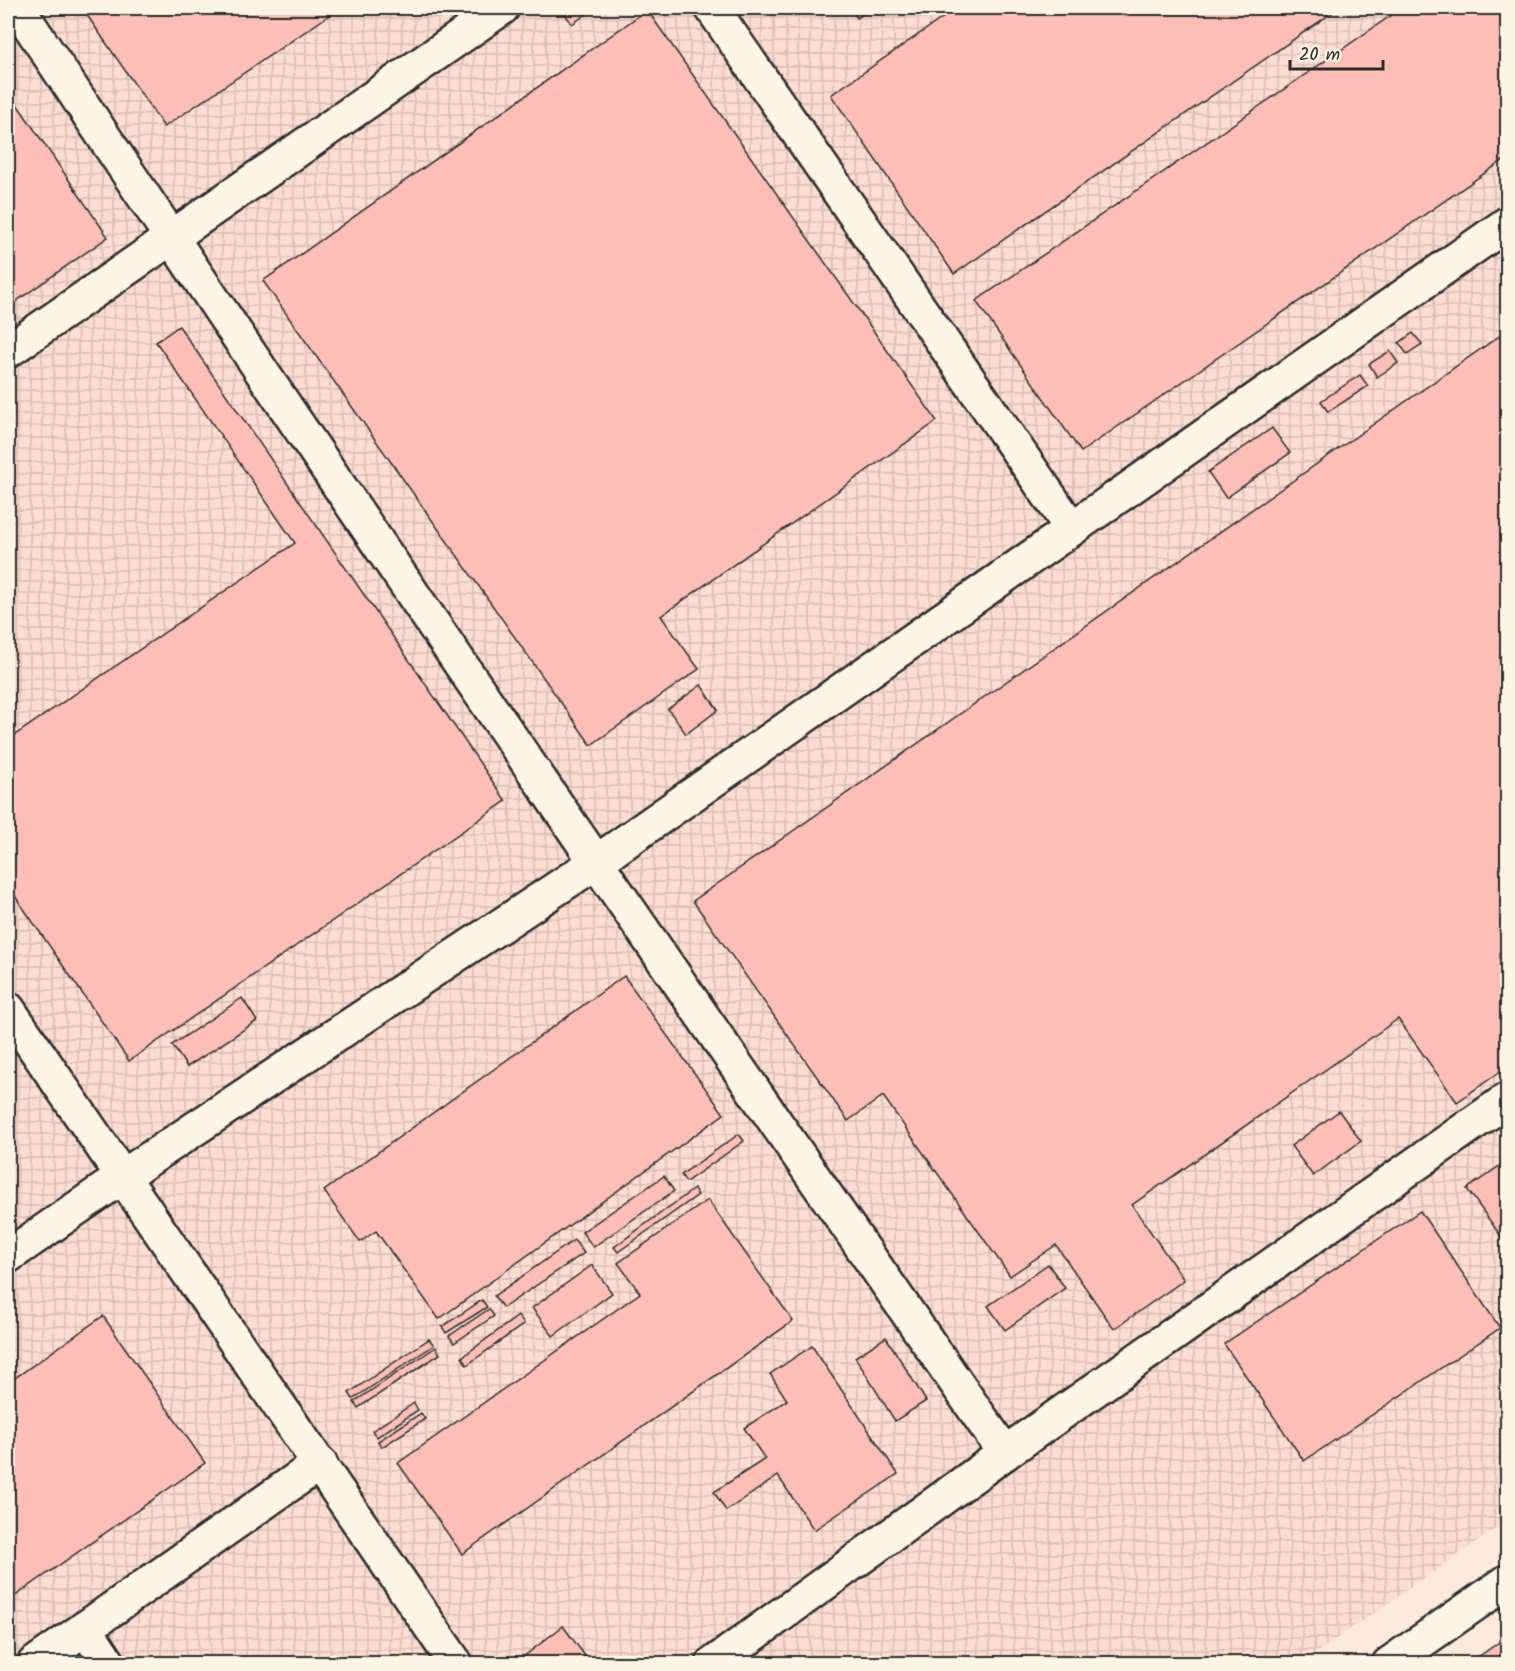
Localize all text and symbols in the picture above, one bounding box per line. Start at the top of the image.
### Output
scale bar [1290,33,1383,71]
text: 20 m [1299,41,1340,70]

